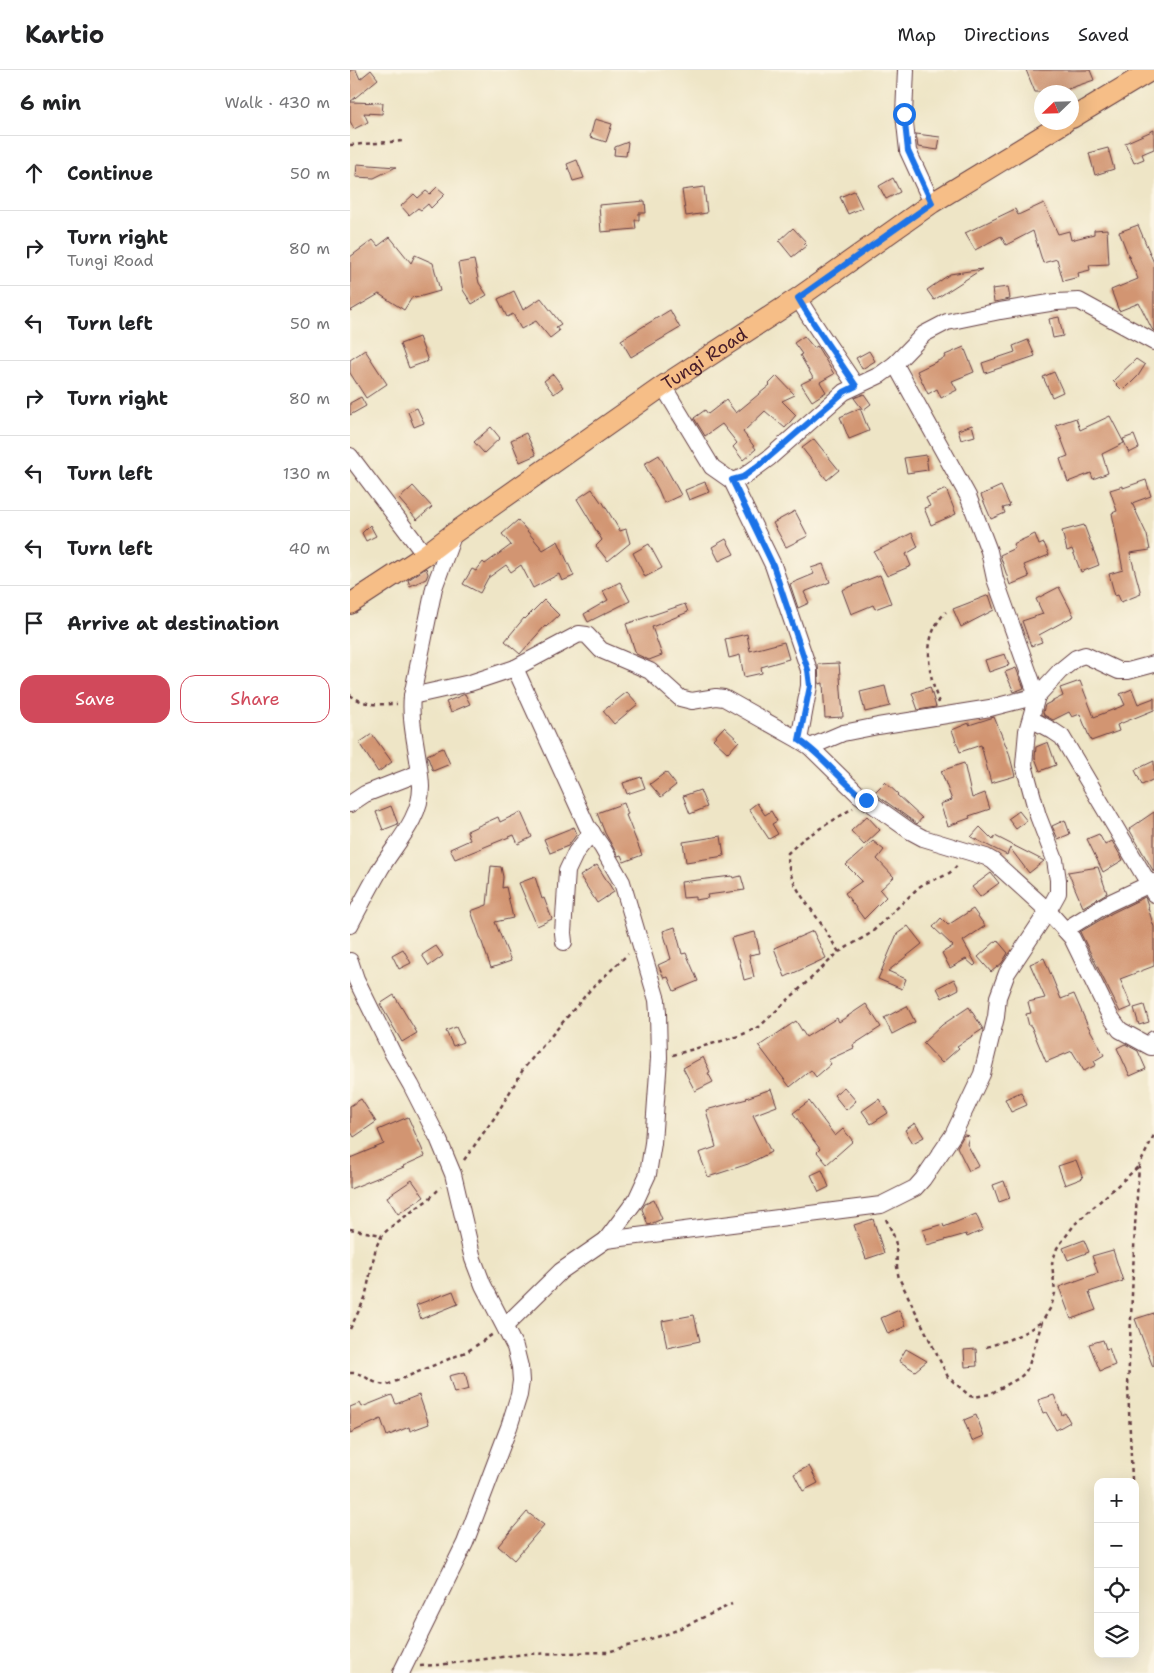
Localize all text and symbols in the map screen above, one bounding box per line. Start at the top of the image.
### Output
text: Kartio [25,19,104,51]
text: Map [898,23,936,47]
text: Directions [964,23,1050,47]
text: Saved [1078,23,1129,47]
north arrow [1034,85,1079,130]
text: 6 min [20,89,81,117]
text: Walk · 430 m [224,92,330,113]
route start [893,103,916,126]
icon: ahead [20,159,48,187]
text: Continue [67,161,153,186]
text: 50 m [290,163,330,184]
text: Turn right [67,225,168,250]
icon: right [20,234,48,262]
text: 80 m [289,238,330,259]
text: Tungi Road [67,250,154,271]
icon: left [20,309,48,337]
text: Turn left [67,311,153,336]
text: 50 m [290,313,330,334]
street label: Tungi Road [657,322,752,396]
icon: right [20,384,48,412]
text: Turn right [67,386,168,411]
text: 80 m [289,388,330,409]
icon: left [20,459,48,487]
text: Turn left [67,461,153,486]
text: 130 m [283,463,330,484]
icon: left [20,534,48,562]
text: Turn left [67,536,153,561]
text: 40 m [288,538,330,559]
icon: arrive [20,609,48,637]
text: Arrive at destination [67,611,279,636]
button: Save [20,675,170,723]
button: Share [180,675,330,723]
route end [855,789,878,812]
map controls [1094,1478,1139,1658]
button: + [1094,1478,1139,1523]
button: − [1094,1523,1139,1568]
button: locate [1094,1568,1139,1613]
button: layers [1094,1613,1139,1658]

